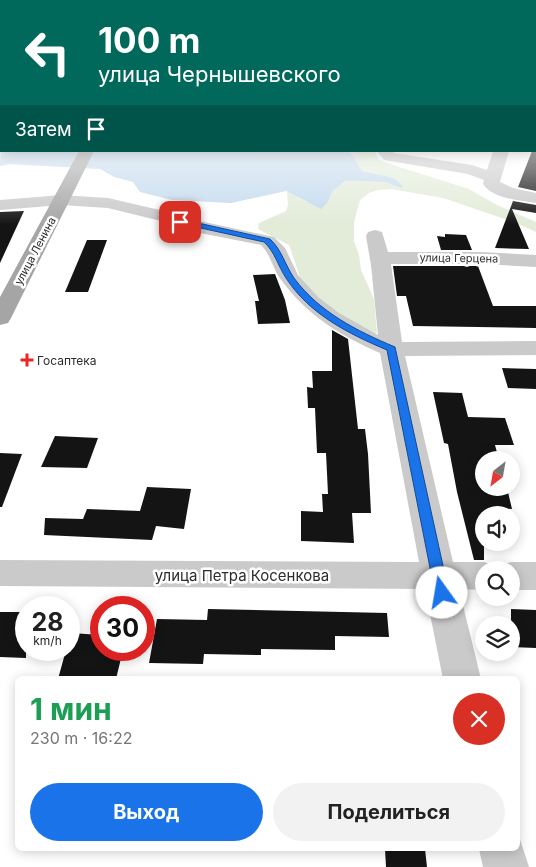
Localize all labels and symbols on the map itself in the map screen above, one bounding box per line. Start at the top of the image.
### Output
pin [159,201,201,243]
street label: улица Ленина [11,215,59,287]
street label: улица Герцена [420,250,498,266]
place label: Госаптека [37,353,97,368]
marker: Госаптека [21,354,33,366]
north arrow [475,451,520,496]
street label: улица Петра Косенкова [155,566,329,585]
position arrow [415,566,467,618]
speed limit sign: 30 [90,596,155,661]

